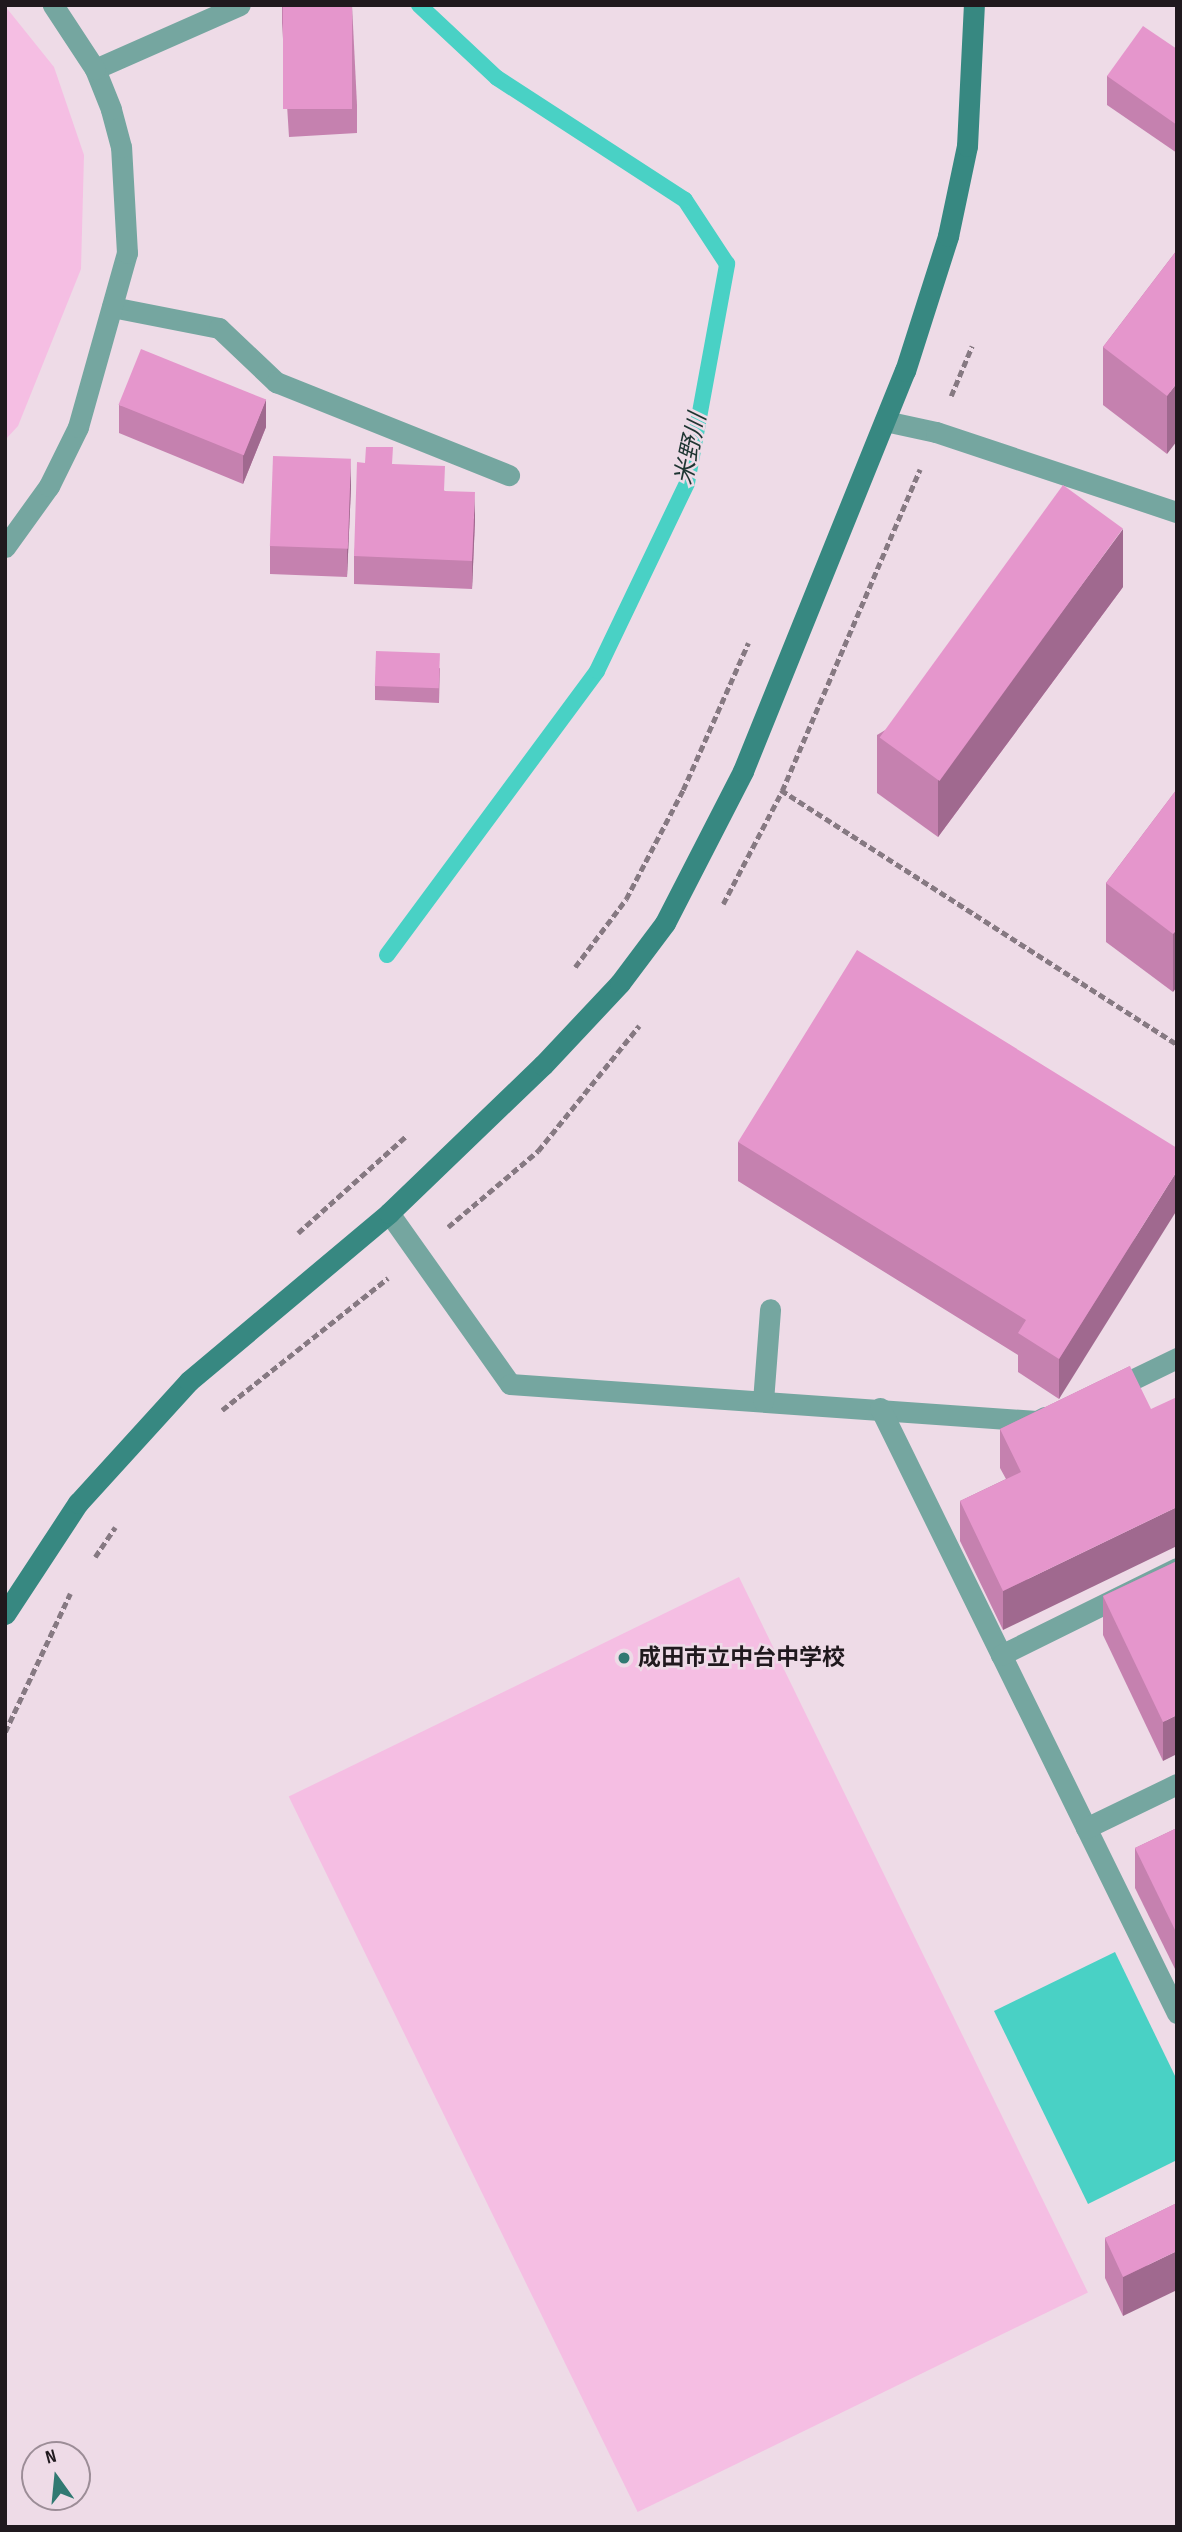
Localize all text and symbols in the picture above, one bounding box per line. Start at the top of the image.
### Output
water label: 米野川 [669,411,713,487]
place label: 成田市立中台中学校 [638,1644,845,1672]
marker: 成田市立中台中学校 [616,1650,632,1666]
north arrow [21,2441,91,2511]
text: N [43,2445,59,2470]

